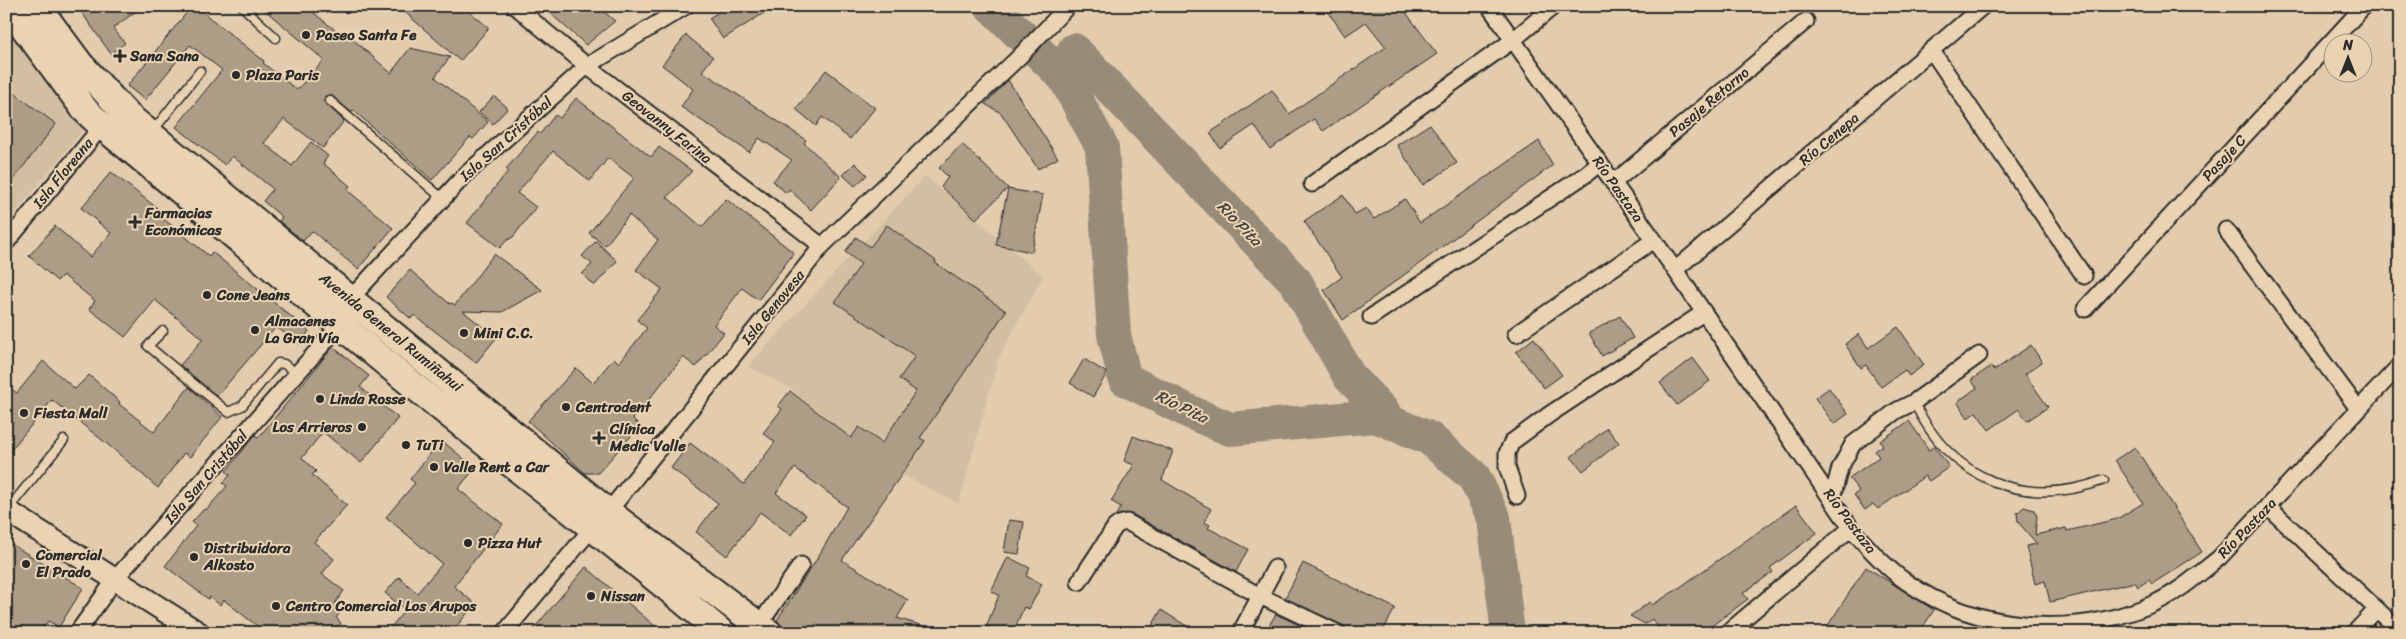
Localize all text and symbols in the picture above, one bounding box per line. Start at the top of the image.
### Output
place label: Paseo Santa Fe [316,22,417,48]
marker: Paseo Santa Fe [300,29,312,41]
north arrow [2324,32,2374,82]
text: N [2342,33,2353,58]
place label: Sana Sana [129,43,200,69]
marker: Sana Sana [114,50,126,62]
street label: Pasaje Retorno [1663,60,1756,144]
place label: Plaza Paris [246,62,320,88]
marker: Plaza Paris [230,69,242,81]
street label: Geovanny Farina [616,83,718,171]
street label: Isla San Cristóbal [453,89,559,189]
street label: Río Cenepa [1793,105,1866,172]
street label: Pasaje C [2195,128,2253,188]
street label: Isla Floreana [25,131,100,215]
street label: Río Pastaza [1585,150,1651,228]
water label: Rio Pita [1210,193,1271,255]
place label: Farmacias Económicas [144,200,223,243]
marker: Farmacias Económicas [129,216,141,228]
street label: Isla Genovesa [734,263,812,351]
street label: Avenida General Rumiñahui [312,265,469,399]
place label: Cone Jeans [216,282,291,308]
marker: Cone Jeans [201,289,213,301]
place label: Almacenes La Gran Vía [264,308,339,351]
place label: Mini C.C. [473,320,534,346]
marker: Almacenes La Gran Vía [249,324,261,336]
marker: Mini C.C. [458,327,470,339]
water label: Río Pita [1151,381,1215,432]
place label: Linda Rosse [330,386,406,412]
marker: Linda Rosse [314,393,326,405]
place label: Centrodent [575,394,652,420]
place label: Fiesta Mall [33,400,108,426]
marker: Centrodent [560,401,572,413]
marker: Fiesta Mall [18,407,30,419]
place label: Los Arrieros [272,414,353,440]
place label: Clínica Medic Valle [609,416,686,459]
marker: Los Arrieros [356,421,368,433]
street label: Isla San Cristóbal [157,423,255,531]
marker: Clínica Medic Valle [592,431,606,445]
place label: TuTi [416,432,444,458]
marker: TuTi [400,439,412,451]
place label: Valle Rent a Car [444,454,551,480]
marker: Valle Rent a Car [428,461,440,473]
street label: Río Pastaza [1817,483,1884,560]
street label: Río Pastaza [2211,491,2283,565]
place label: Pizza Hut [478,530,543,556]
place label: Distribuidora Alkosto [203,535,291,578]
marker: Pizza Hut [462,537,474,549]
place label: Comercial El Prado [35,542,103,585]
marker: Distribuidora Alkosto [188,551,200,563]
marker: Comercial El Prado [20,558,32,570]
place label: Nissan [600,583,646,609]
marker: Nissan [585,590,597,602]
place label: Centro Comercial Los Arupos [285,593,478,619]
marker: Centro Comercial Los Arupos [270,600,282,612]

